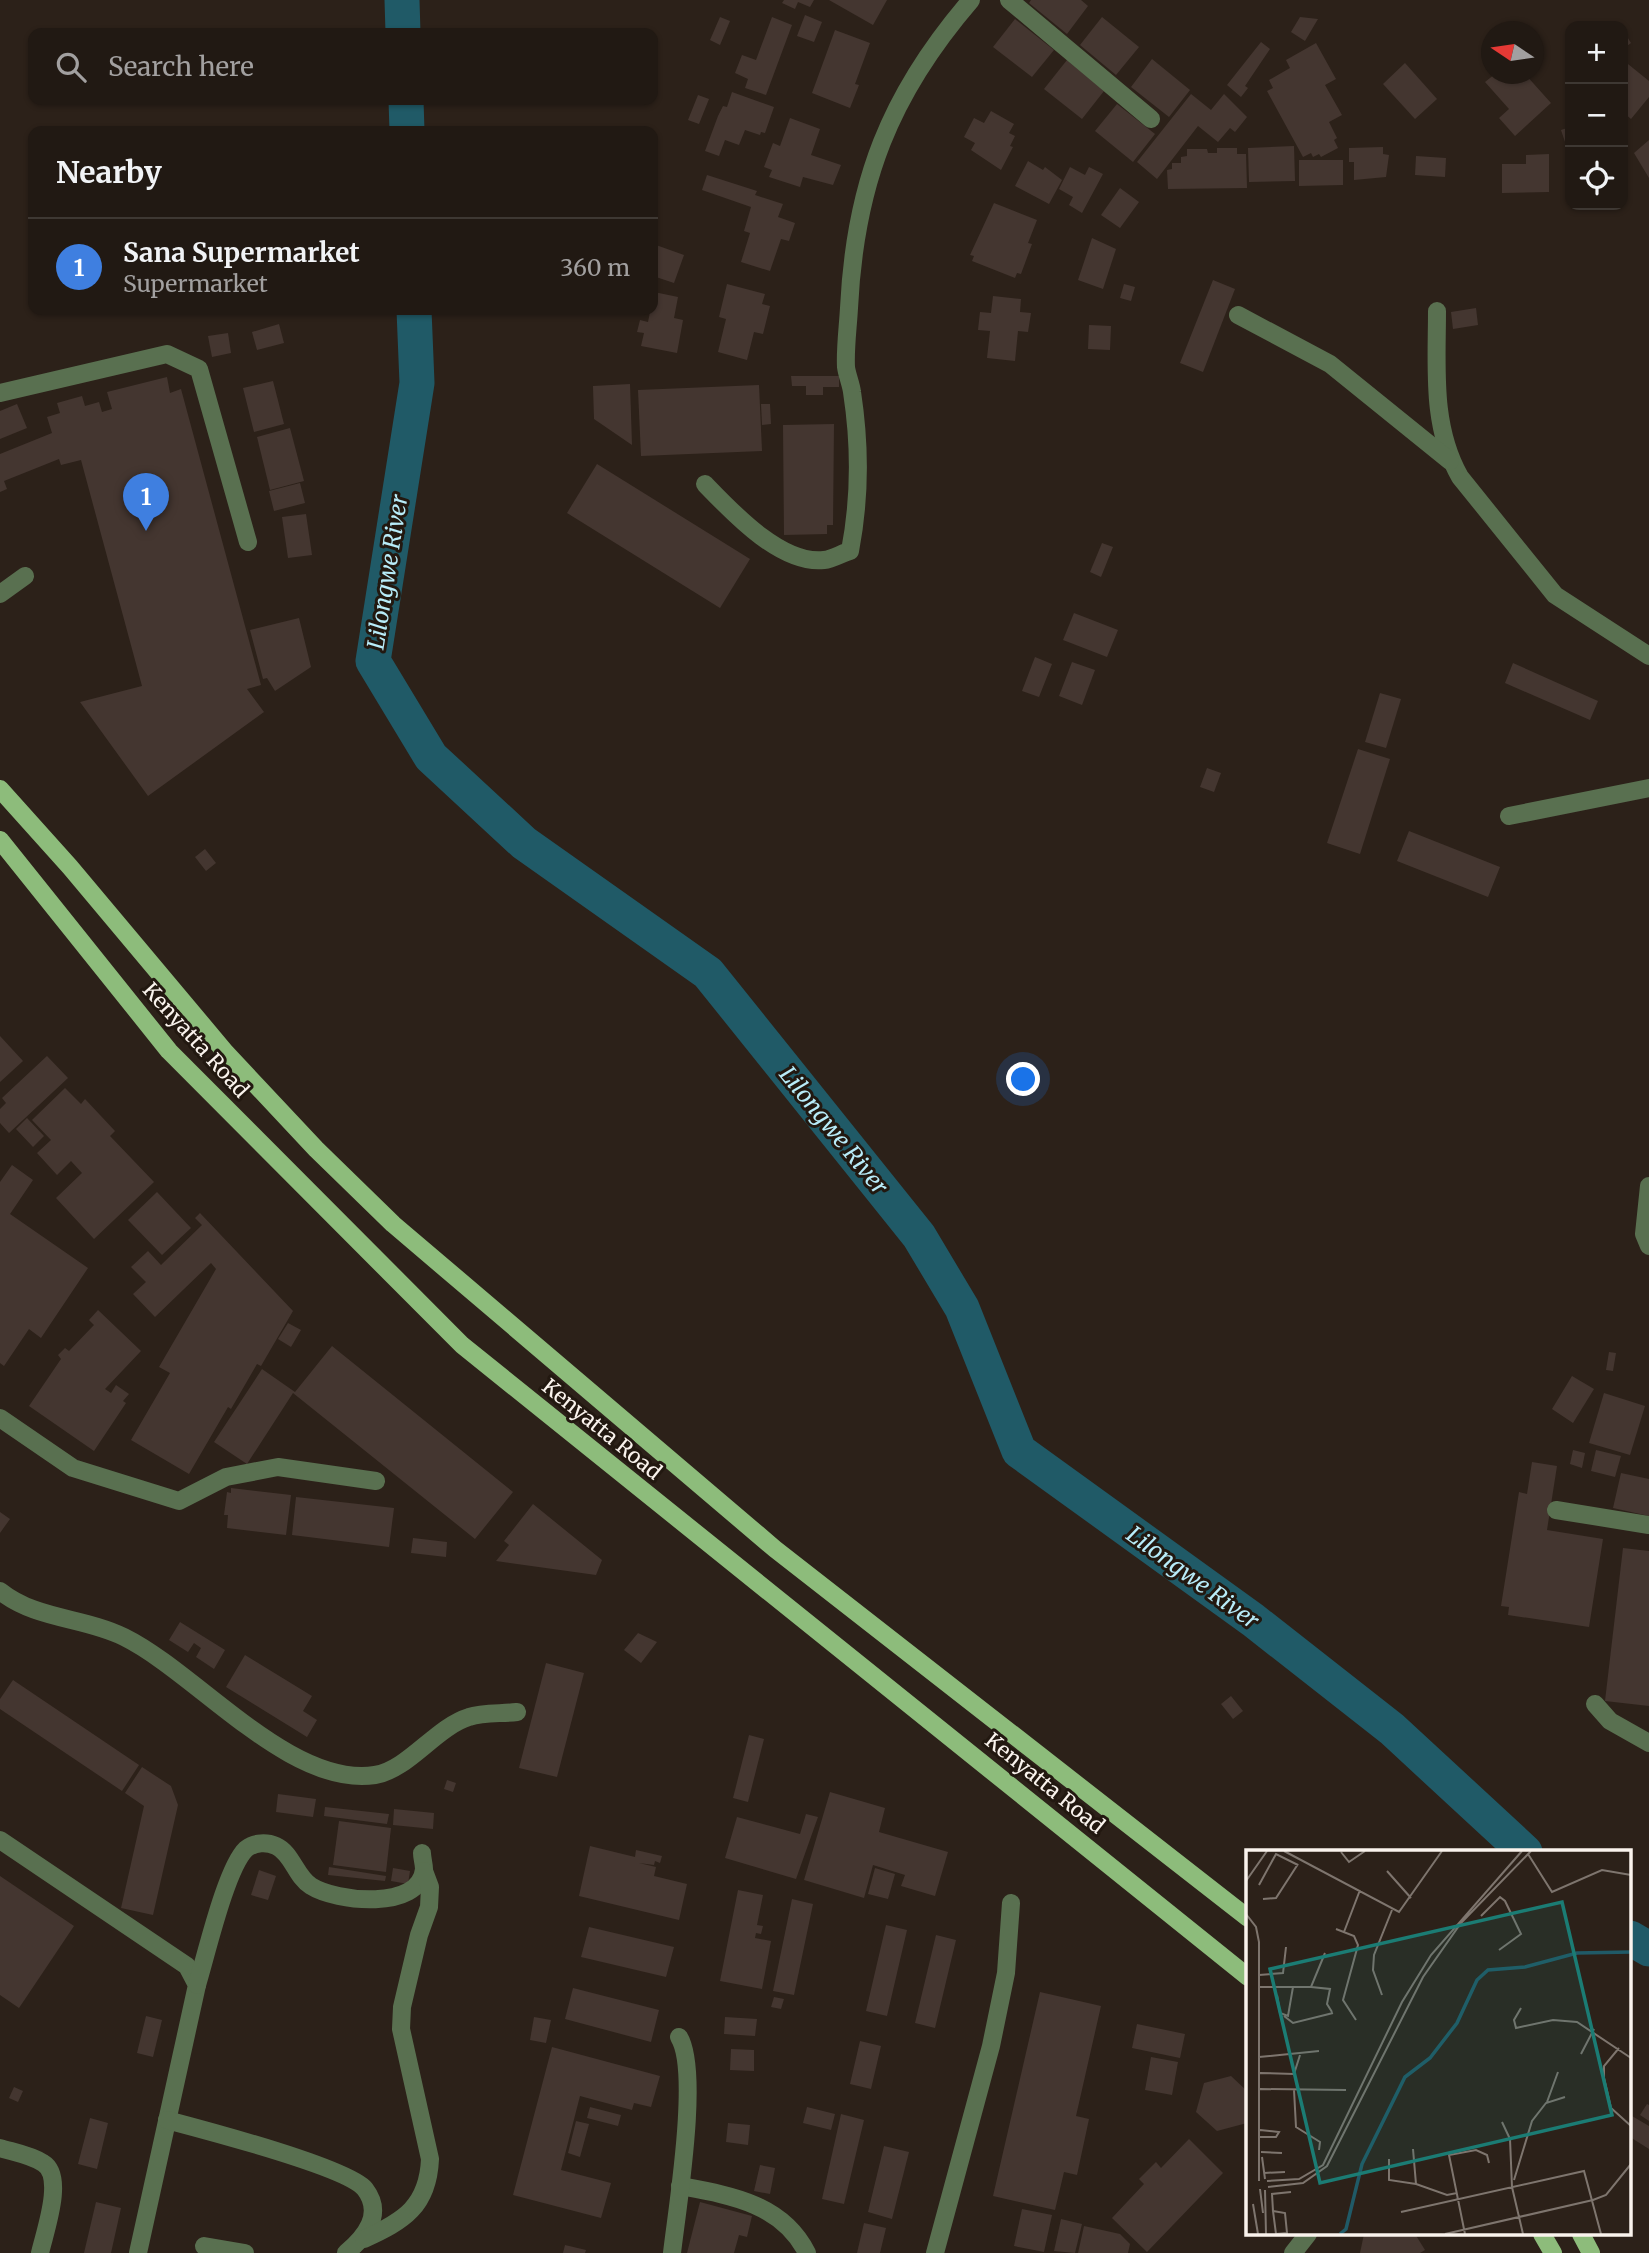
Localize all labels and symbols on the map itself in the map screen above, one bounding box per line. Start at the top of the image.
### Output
north arrow [1481,21,1544,84]
pin: 1 [123,473,169,531]
water label: Lilongwe River [360,492,414,651]
street label: Kenyatta Road [137,977,255,1104]
water label: Lilongwe River [774,1060,895,1200]
your location [1006,1062,1040,1096]
street label: Kenyatta Road [537,1373,667,1486]
water label: Lilongwe River [1121,1519,1265,1635]
street label: Kenyatta Road [980,1727,1110,1840]
inset map [1246,1850,1632,2236]

